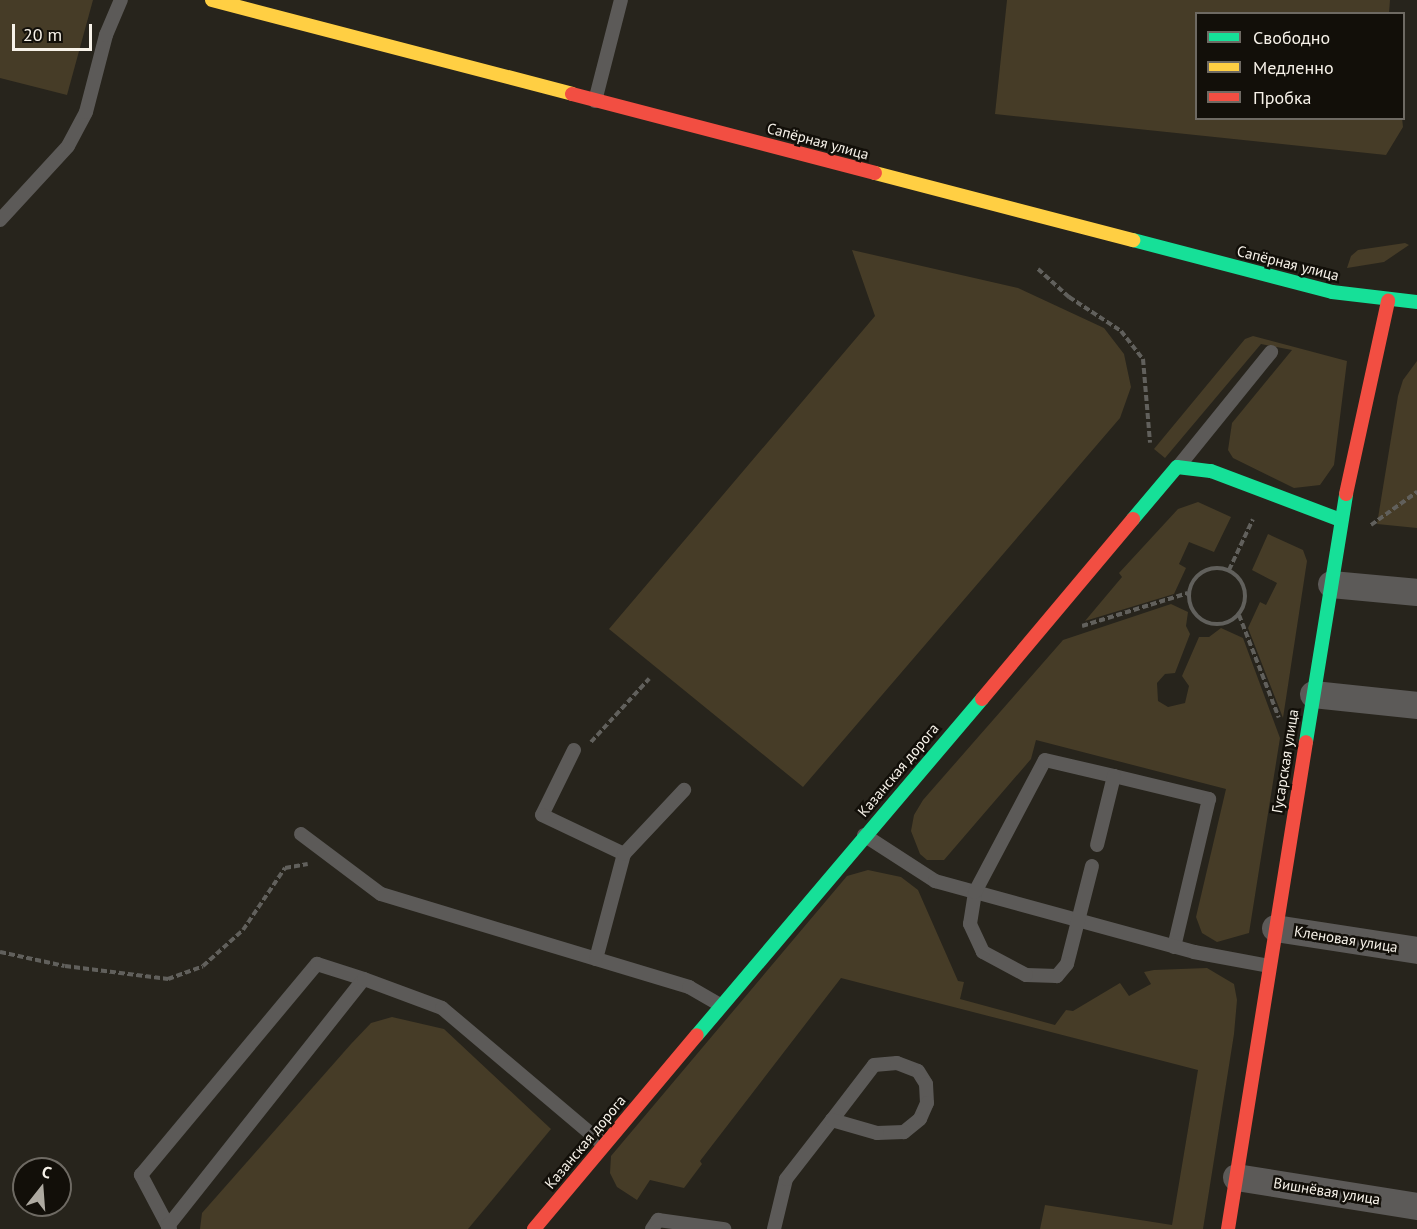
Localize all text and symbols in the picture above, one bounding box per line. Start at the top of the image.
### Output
scale bar [15,12,94,50]
legend [1195,12,1405,120]
text: 20 m [23,23,62,46]
text: Свободно [1253,26,1330,49]
text: Медленно [1253,56,1334,79]
text: Пробка [1253,86,1311,109]
street label: Сапёрная улица [765,119,871,163]
street label: Сапёрная улица [1235,242,1341,284]
street label: Гусарская улица [1268,708,1302,814]
street label: Казанская дорога [854,720,942,820]
street label: Кленовая улица [1293,922,1399,956]
street label: Казанская дорога [541,1092,629,1192]
north arrow [12,1157,72,1217]
text: С [39,1161,54,1183]
street label: Вишнёвая улица [1272,1174,1382,1208]

